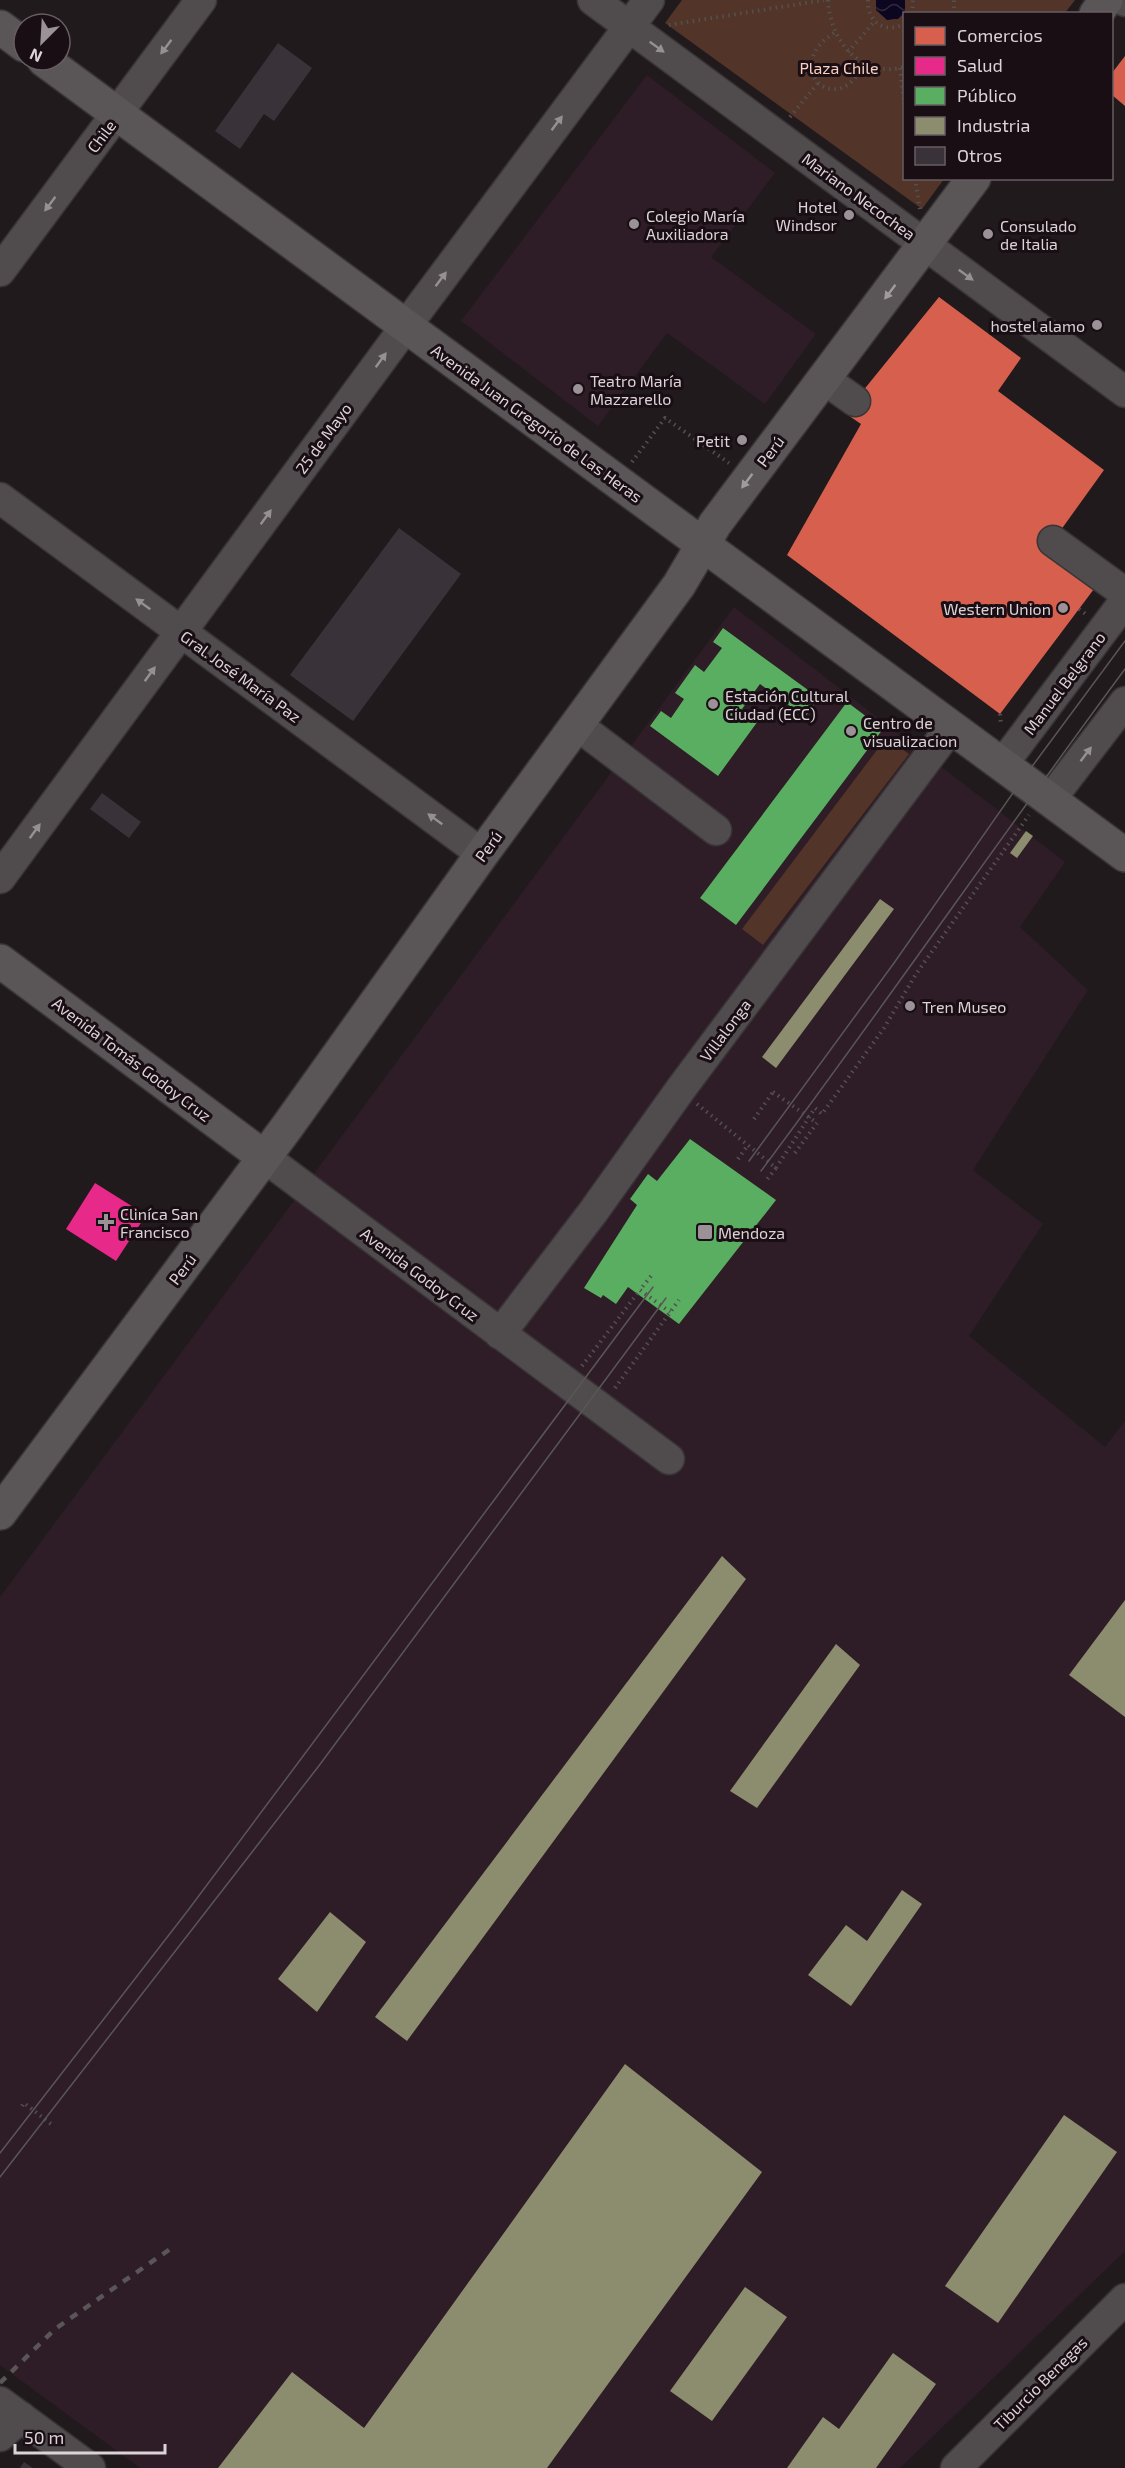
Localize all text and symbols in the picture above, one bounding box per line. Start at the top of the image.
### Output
north arrow [12,12,72,72]
legend [903,12,1113,180]
text: Comercios [957,24,1043,46]
one-way arrow [160,39,173,55]
one-way arrow [649,41,665,53]
text: N [27,45,45,67]
text: Salud [957,54,1003,76]
park label: Plaza Chile [799,58,879,77]
text: Público [957,84,1017,106]
text: Industria [957,114,1030,136]
one-way arrow [551,115,563,130]
street label: Chile [83,116,119,156]
text: Otros [957,144,1002,166]
street label: Mariano Necochea [799,149,919,243]
one-way arrow [44,195,56,211]
place label: Hotel Windsor [776,197,838,234]
place label: Colegio María Auxiliadora [646,206,745,243]
marker: Hotel Windsor [842,208,856,222]
place label: Consulado de Italia [1000,216,1077,253]
marker: Colegio María Auxiliadora [627,217,641,231]
marker: Consulado de Italia [981,227,995,241]
one-way arrow [958,269,974,281]
one-way arrow [435,272,447,288]
one-way arrow [884,283,896,299]
place label: hostel alamo [990,316,1085,335]
marker: hostel alamo [1090,318,1104,332]
street label: Avenida Juan Gregorio de Las Heras [428,340,646,506]
one-way arrow [375,352,387,368]
place label: Teatro María Mazzarello [590,371,682,408]
marker: Teatro María Mazzarello [571,382,585,396]
street label: 25 de Mayo [291,399,355,477]
place label: Petit [696,431,730,450]
street label: Perú [752,432,788,470]
marker: Petit [735,433,749,447]
one-way arrow [741,473,754,489]
one-way arrow [259,510,271,525]
one-way arrow [135,598,151,610]
place label: Western Union [943,599,1051,618]
marker: Western Union [1056,601,1070,615]
street label: Gral. José María Paz [177,626,305,726]
street label: Manuel Belgrano [1019,628,1109,738]
one-way arrow [144,667,156,683]
place label: Estación Cultural Ciudad (ECC) [725,686,849,723]
marker: Estación Cultural Ciudad (ECC) [706,697,720,711]
place label: Centro de visualizacion [863,713,957,750]
marker: Centro de visualizacion [844,724,858,738]
one-way arrow [1080,746,1092,762]
one-way arrow [428,813,444,825]
one-way arrow [28,824,40,839]
street label: Perú [470,827,506,865]
street label: Avenida Tomás Godoy Cruz [49,993,215,1125]
street label: Villalonga [696,995,754,1065]
place label: Tren Museo [922,997,1006,1016]
marker: Tren Museo [903,999,917,1013]
place label: Cliníca San Francisco [120,1204,198,1241]
marker: Cliníca San Francisco [97,1213,115,1231]
street label: Avenida Godoy Cruz [357,1223,483,1325]
marker: Mendoza [696,1223,714,1241]
place label: Mendoza [718,1223,785,1242]
street label: Perú [164,1250,200,1288]
street label: Tiburcio Benegas [989,2332,1091,2434]
scale bar [15,2417,165,2455]
text: 50 m [24,2426,64,2448]

